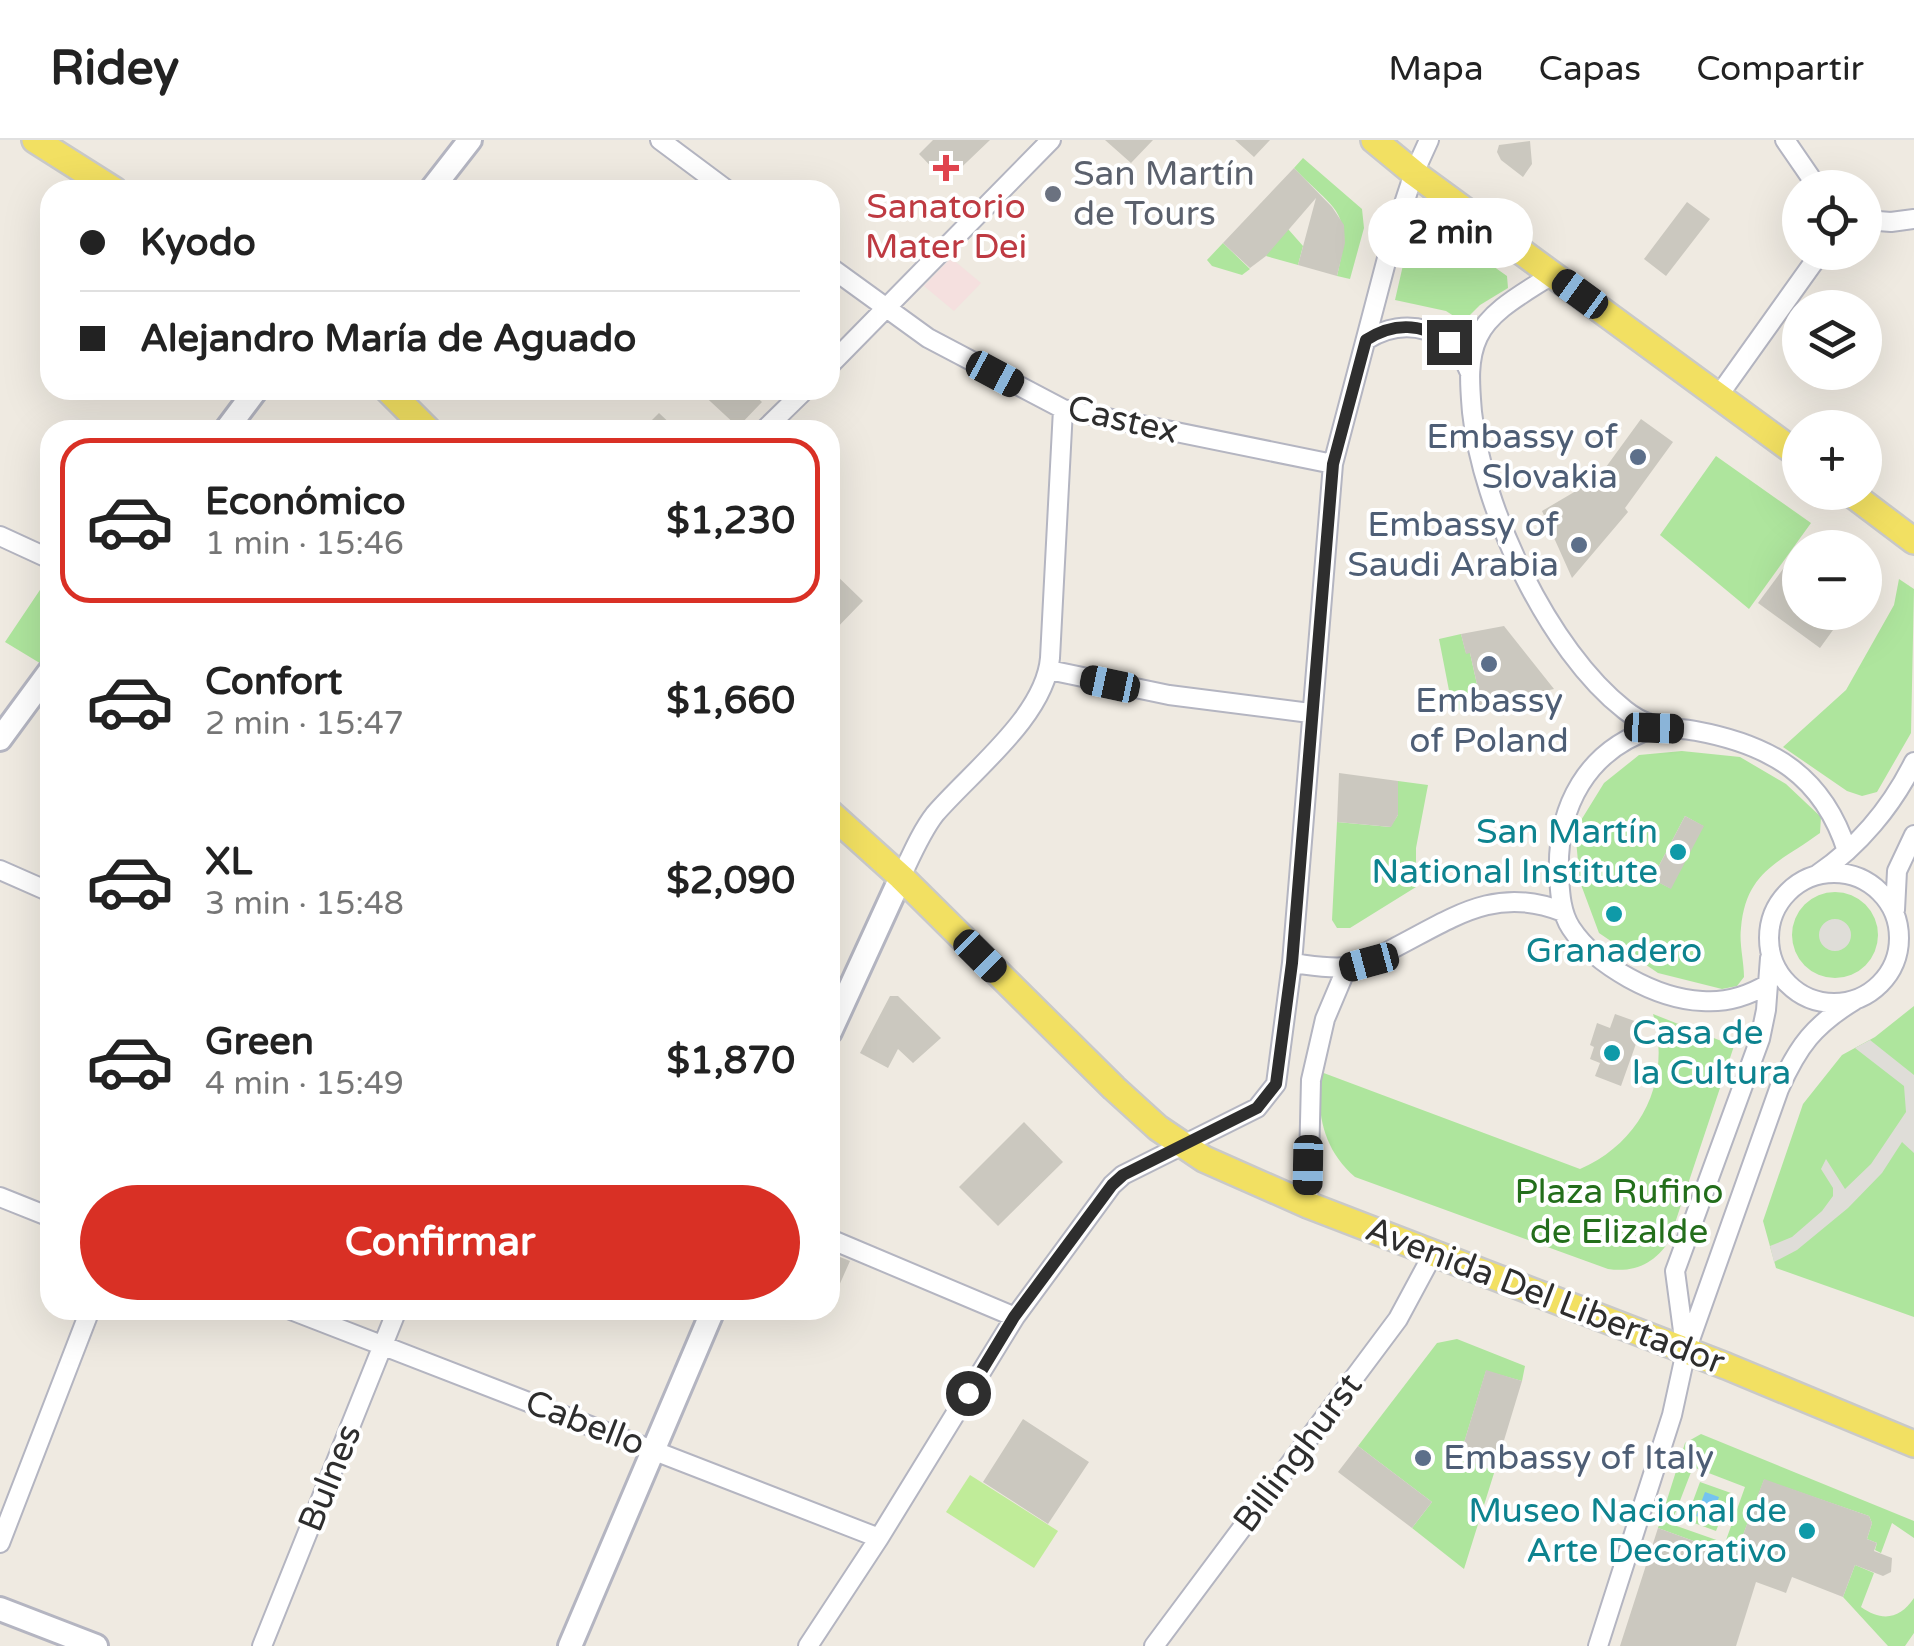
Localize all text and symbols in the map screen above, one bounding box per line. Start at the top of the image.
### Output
text: Ridey [50,40,179,98]
text: Mapa [1388,48,1484,90]
text: Capas [1539,48,1641,90]
text: Compartir [1696,48,1864,90]
place label: San Martín de Tours [1073,153,1255,235]
marker: Sanatorio Mater Dei [933,155,959,181]
map controls [1782,170,1882,630]
button: locate [1782,170,1882,270]
marker: San Martín de Tours [1042,183,1064,205]
place label: Sanatorio Mater Dei [865,186,1027,268]
callout: 2 min [1366,197,1532,267]
text: 2 min [1408,214,1493,252]
text: Kyodo [140,220,256,266]
car [1547,264,1613,324]
button: layers [1782,290,1882,390]
text: Alejandro María de Aguado [140,316,636,362]
route end [1427,320,1472,365]
car [961,347,1029,401]
street label: Castex [1064,387,1182,453]
button: + [1782,410,1882,510]
place label: Embassy of Slovakia [1426,416,1619,498]
marker: Embassy of Slovakia [1627,446,1649,468]
icon: car [85,476,175,566]
text: Económico [205,479,406,525]
text: $1,230 [666,498,795,544]
place label: Embassy of Saudi Arabia [1347,504,1560,586]
text: 1 min · 15:46 [205,525,404,563]
button: − [1782,530,1882,630]
marker: Embassy of Saudi Arabia [1568,534,1590,556]
marker: Embassy of Poland [1478,653,1500,675]
icon: car [85,656,175,746]
text: Confort [205,659,342,705]
car [1078,663,1142,705]
text: $1,660 [666,678,795,724]
place label: Embassy of Poland [1409,680,1569,762]
text: 2 min · 15:47 [205,705,404,743]
car [1623,712,1685,744]
place label: San Martín National Institute [1371,811,1658,893]
icon: car [85,836,175,926]
text: XL [205,839,252,885]
marker: San Martín National Institute [1667,841,1689,863]
text: $2,090 [666,858,795,904]
text: 3 min · 15:48 [205,885,404,923]
marker: Granadero [1603,903,1625,925]
car [948,924,1012,988]
place label: Granadero [1526,930,1702,972]
car [1336,940,1402,984]
place label: Casa de la Cultura [1632,1012,1791,1094]
icon: car [85,1016,175,1106]
text: Green [205,1019,314,1065]
text: $1,870 [666,1038,795,1084]
marker: Casa de la Cultura [1601,1042,1623,1064]
text: 4 min · 15:49 [205,1065,404,1103]
car [1292,1135,1324,1195]
park label: Plaza Rufino de Elizalde [1514,1171,1724,1253]
button: Confirmar [80,1185,800,1300]
street label: Avenida Del Libertador [1360,1208,1731,1384]
street label: Billinghurst [1225,1365,1371,1541]
route start [946,1371,991,1416]
street label: Cabello [519,1381,651,1465]
street label: Bulnes [290,1418,370,1538]
place label: Embassy of Italy [1443,1437,1714,1479]
marker: Embassy of Italy [1412,1447,1434,1469]
place label: Museo Nacional de Arte Decorativo [1468,1490,1787,1572]
marker: Museo Nacional de Arte Decorativo [1796,1520,1818,1542]

